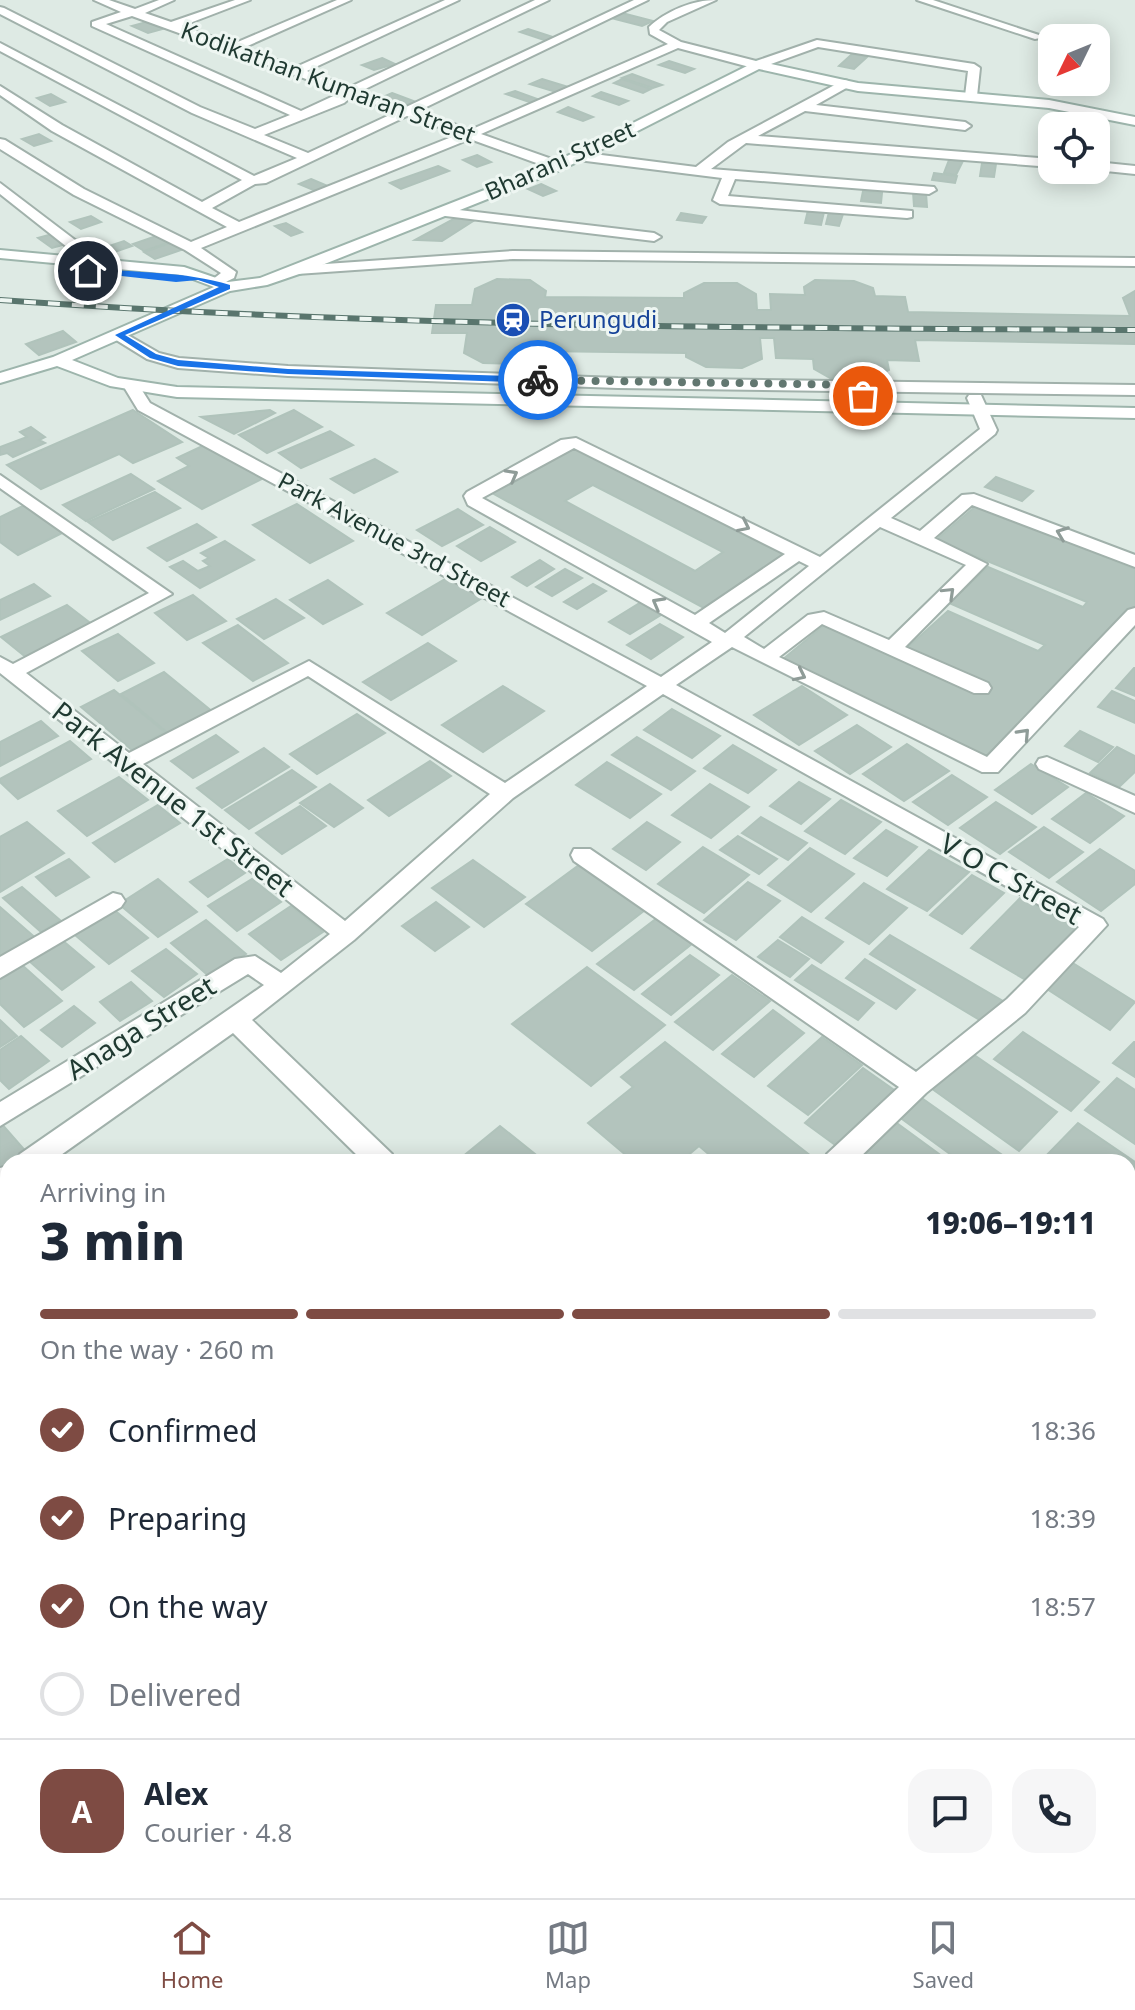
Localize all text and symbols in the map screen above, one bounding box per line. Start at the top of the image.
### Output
street label: Kodikathan Kumaran Street [177,13,481,150]
north arrow [1038,24,1110,96]
map controls [1038,24,1110,184]
street label: Bharani Street [479,112,640,207]
button: locate [1038,112,1110,184]
pin [54,237,122,305]
icon: home [66,249,110,293]
station icon: Perungudi [494,301,532,339]
place label: Perungudi [539,302,657,335]
courier [498,340,578,420]
icon: bike [516,358,560,402]
pin [829,362,897,430]
icon: bag [841,374,885,418]
street label: Park Avenue 3rd Street [273,463,517,614]
one-way arrow [503,469,518,485]
one-way arrow [735,517,750,532]
one-way arrow [1056,526,1070,543]
one-way arrow [939,588,954,602]
one-way arrow [653,597,667,613]
one-way arrow [791,665,806,681]
street label: Park Avenue 1st Street [45,692,302,905]
one-way arrow [1015,728,1029,743]
street label: V O C Street [934,824,1089,933]
street label: Anaga Street [59,966,222,1088]
text: Arriving in [40,1174,166,1210]
text: 19:06–19:11 [925,1202,1096,1243]
text: 3 min [40,1204,185,1275]
text: On the way · 260 m [40,1331,274,1367]
icon: check [40,1408,84,1452]
text: Confirmed [108,1410,258,1451]
text: 18:36 [1030,1412,1096,1448]
icon: check [40,1496,84,1540]
text: Preparing [108,1498,247,1539]
text: 18:39 [1030,1500,1096,1536]
icon: check [40,1584,84,1628]
text: On the way [108,1586,268,1627]
text: 18:57 [1030,1588,1096,1624]
text: Delivered [108,1674,242,1715]
button: chat [908,1769,992,1853]
button: phone [1012,1769,1096,1853]
text: Alex [144,1773,208,1814]
text: A [72,1791,92,1832]
text: Courier · 4.8 [144,1814,292,1850]
tab: Home [161,1916,223,1994]
tab: Map [545,1916,591,1994]
tab: Saved [913,1916,974,1994]

